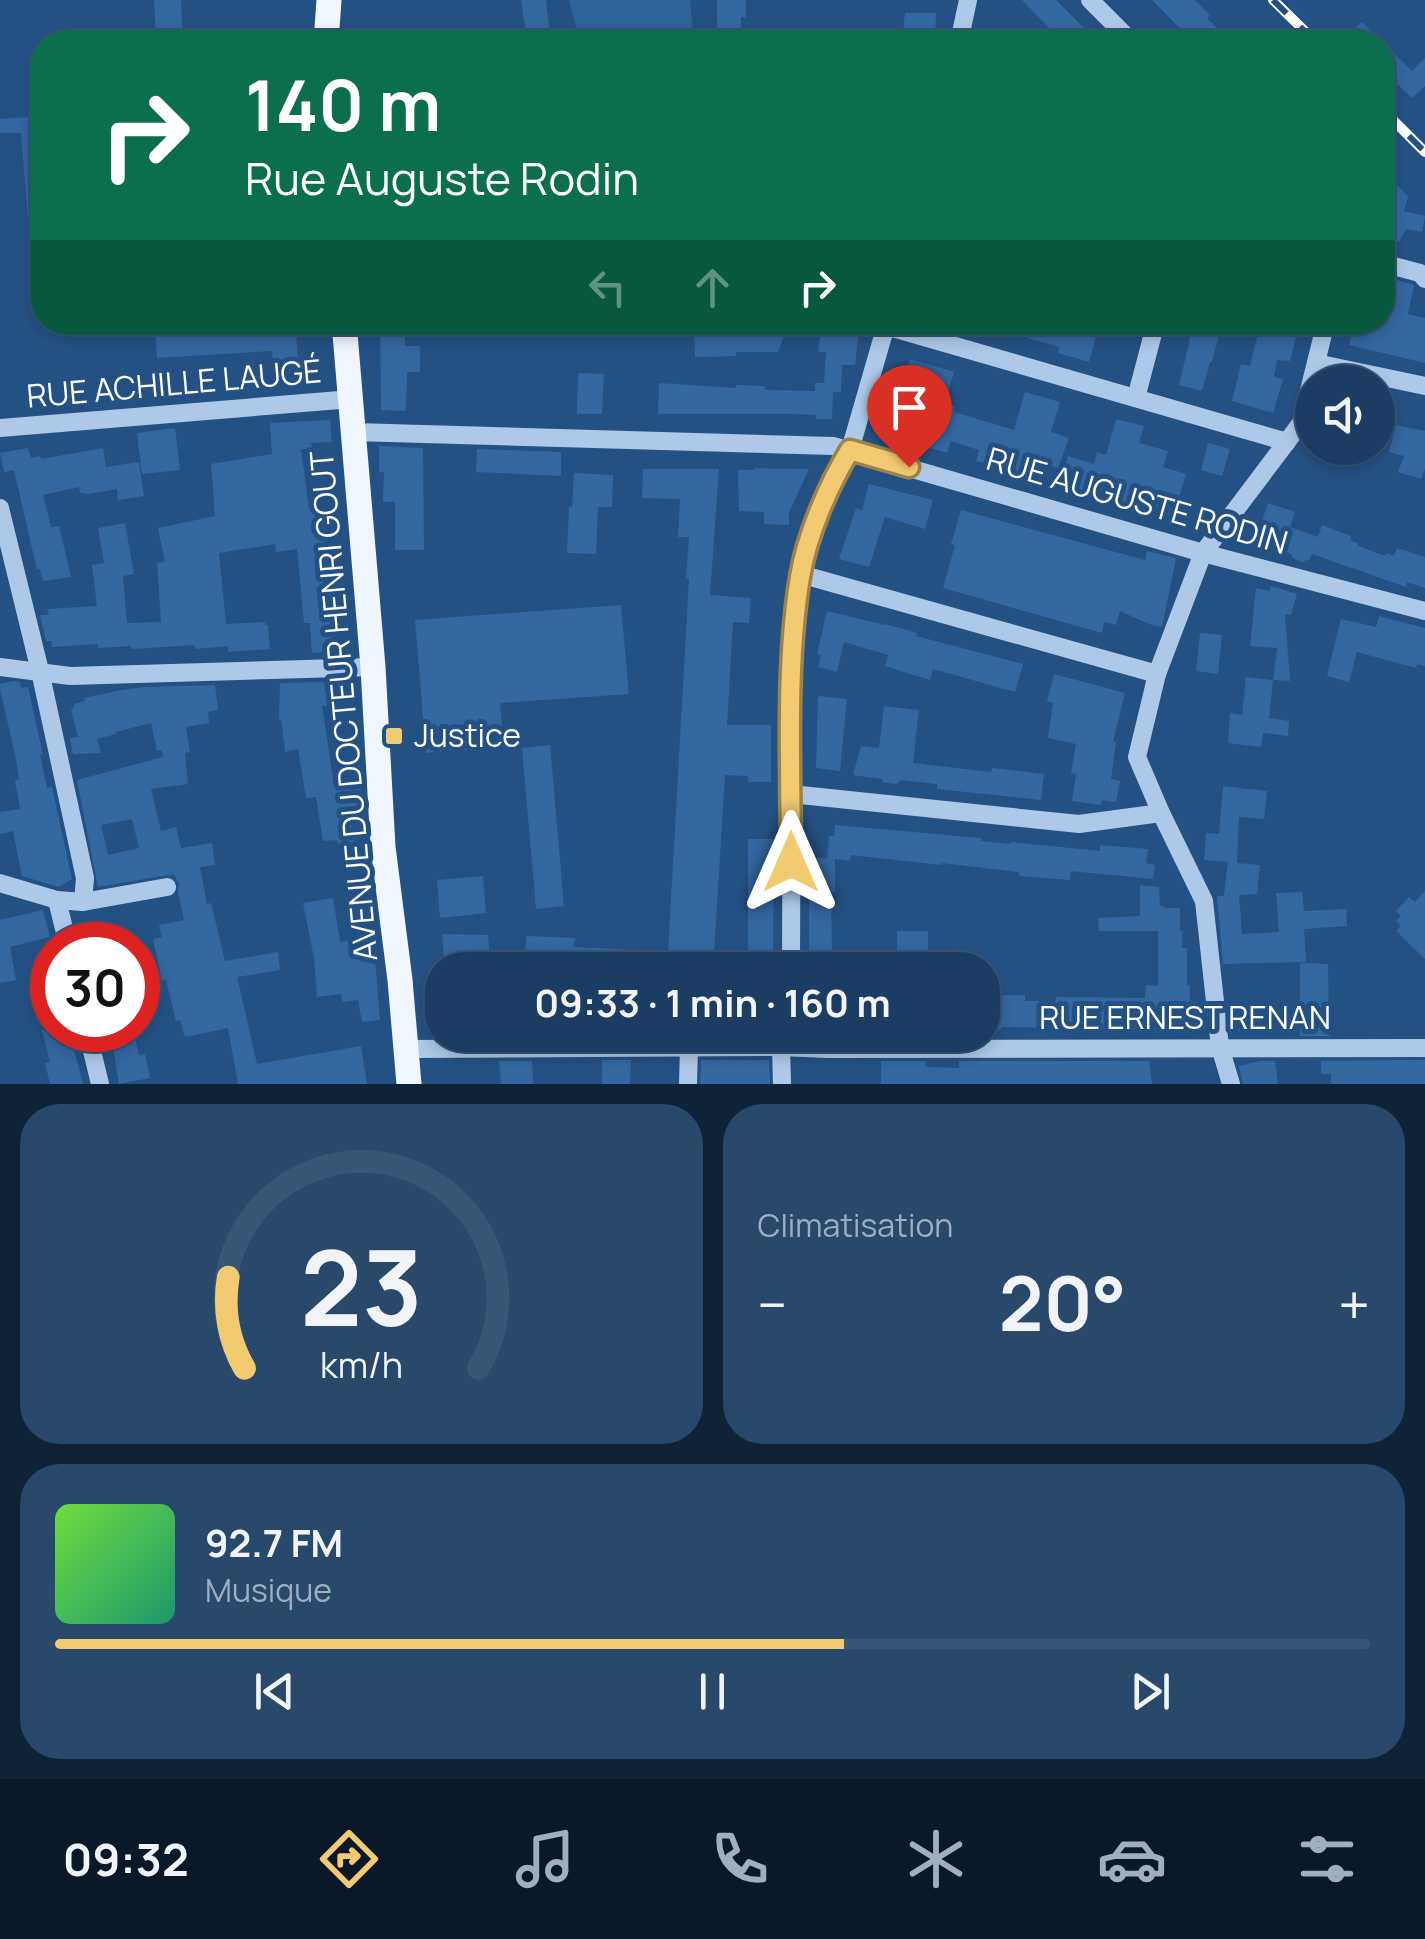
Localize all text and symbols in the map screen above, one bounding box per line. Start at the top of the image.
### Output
text: 140 m [245,56,441,152]
icon: right [80,70,210,200]
text: Rue Auguste Rodin [245,147,639,209]
icon: left [580,260,635,315]
icon: ahead [685,260,740,315]
icon: right [790,260,845,315]
street label: RUE ACHILLE LAUGÉ [25,348,323,418]
pin [867,365,952,468]
map controls [1295,365,1395,465]
button: sound [1295,365,1395,465]
icon: arrive [882,380,937,435]
street label: RUE AUGUSTE RODIN [982,436,1293,564]
street label: AVENUE DU DOCTEUR HENRI GOUT [299,449,387,963]
place label: Justice [414,713,521,757]
marker: Justice [383,725,405,747]
position arrow [739,810,843,914]
speed limit sign: 30 [30,922,160,1052]
text: 09:33 · 1 min · 160 m [534,976,891,1028]
street label: RUE ERNEST RENAN [1039,995,1331,1039]
text: Climatisation [758,1203,953,1247]
text: 23 [300,1215,422,1357]
text: 20° [999,1251,1127,1354]
text: − [758,1266,787,1342]
text: + [1338,1266,1370,1342]
text: km/h [320,1340,403,1389]
text: 92.7 FM [205,1516,343,1568]
text: Musique [205,1568,332,1612]
icon: previous [247,1664,302,1719]
icon: pause [685,1664,740,1719]
icon: next [1123,1664,1178,1719]
icon: directions [314,1824,384,1894]
icon: music [510,1824,580,1894]
icon: phone [705,1824,775,1894]
icon: climate [901,1824,971,1894]
icon: car [1097,1824,1167,1894]
icon: filters [1292,1824,1362,1894]
text: 09:32 [63,1828,189,1890]

